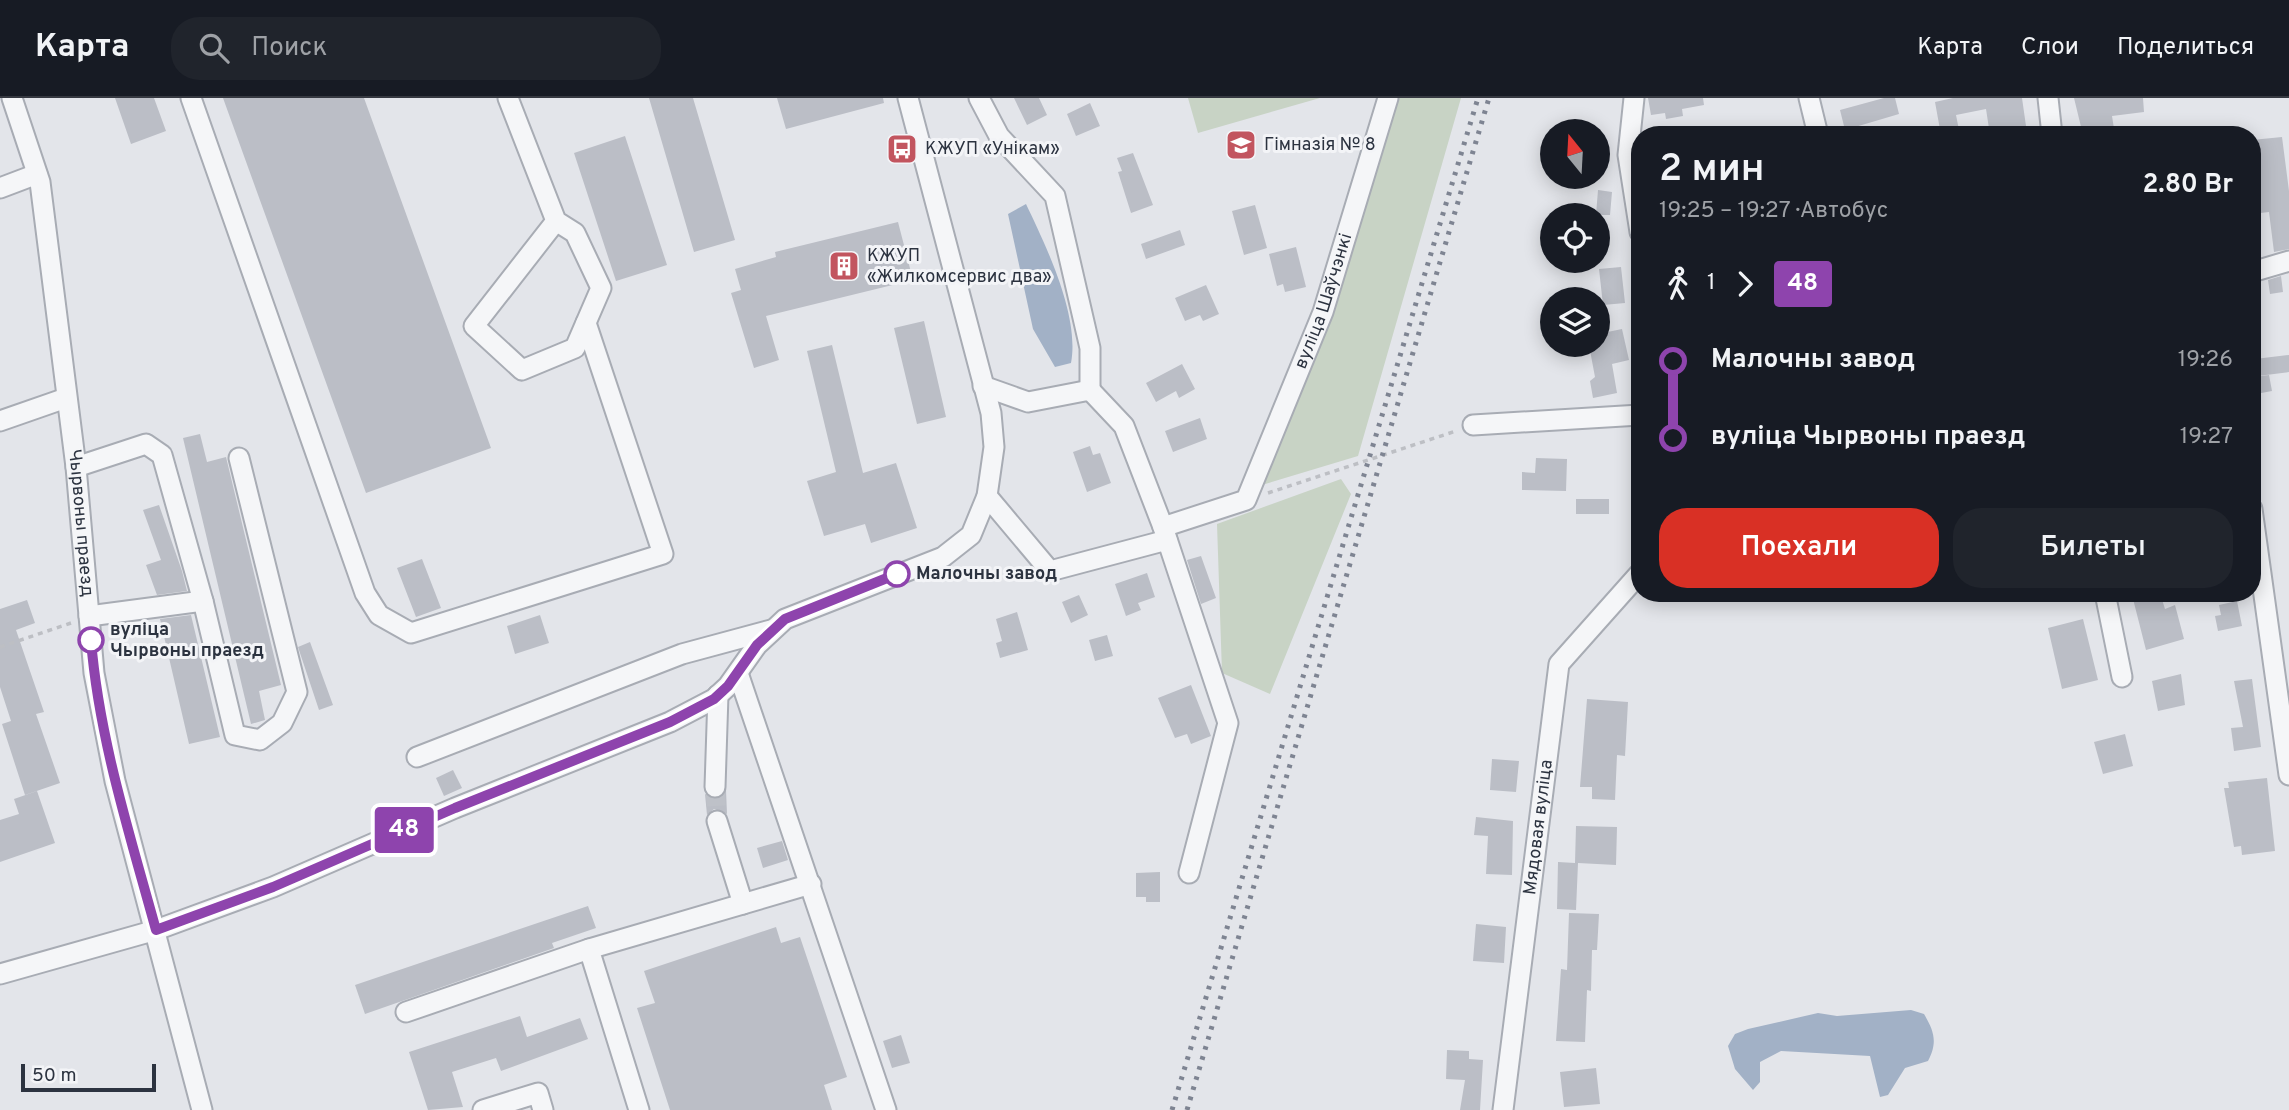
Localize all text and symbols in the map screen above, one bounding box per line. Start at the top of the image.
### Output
search box [171,17,661,80]
text: Карта [35,27,129,69]
icon: search [195,29,233,67]
text: Поиск [251,32,327,65]
text: Карта [1917,33,1983,63]
text: Слои [2021,33,2079,63]
text: Поделиться [2117,33,2254,63]
north arrow [1540,119,1610,189]
map controls [1540,119,1610,357]
school or university icon: Гімназія № 8 [1224,128,1258,162]
bus stop icon: КЖУП «Унікам» [885,132,919,166]
place label: Гімназія № 8 [1264,134,1376,157]
place label: КЖУП «Унікам» [925,138,1060,161]
text: 2 мин [1659,146,1765,195]
text: 2.80 Br [2142,169,2233,202]
text: 19:25 – 19:27 · Автобус [1659,197,1888,226]
button: locate [1540,203,1610,273]
street label: вуліца Шаўчэнкі [1289,231,1358,372]
place label: КЖУП «Жилкомсервис два» [867,245,1052,289]
building icon: КЖУП «Жилкомсервис два» [827,249,861,283]
icon: walk [1659,265,1697,303]
icon: forward [1726,265,1764,303]
text: 1 [1707,269,1716,298]
text: 48 [1788,269,1818,299]
button: layers [1540,287,1610,357]
text: Малочны завод [1711,344,1915,377]
text: 19:26 [2178,346,2233,375]
text: вуліца Чырвоны праезд [1711,421,2025,454]
text: 19:27 [2180,423,2233,452]
street label: Чырвоны праезд [62,448,99,598]
button: Поехали [1659,508,1939,588]
button: Билеты [1953,508,2233,588]
marker: Малочны завод [884,561,910,587]
place label: Малочны завод [916,563,1057,586]
place label: вуліца Чырвоны праезд [110,619,264,663]
marker: вуліца Чырвоны праезд [78,627,104,653]
street label: Мядовая вуліца [1519,758,1558,896]
line badge: 48 [372,807,436,853]
text: 48 [389,815,419,845]
scale bar [21,1061,156,1093]
text: 50 m [32,1064,77,1088]

